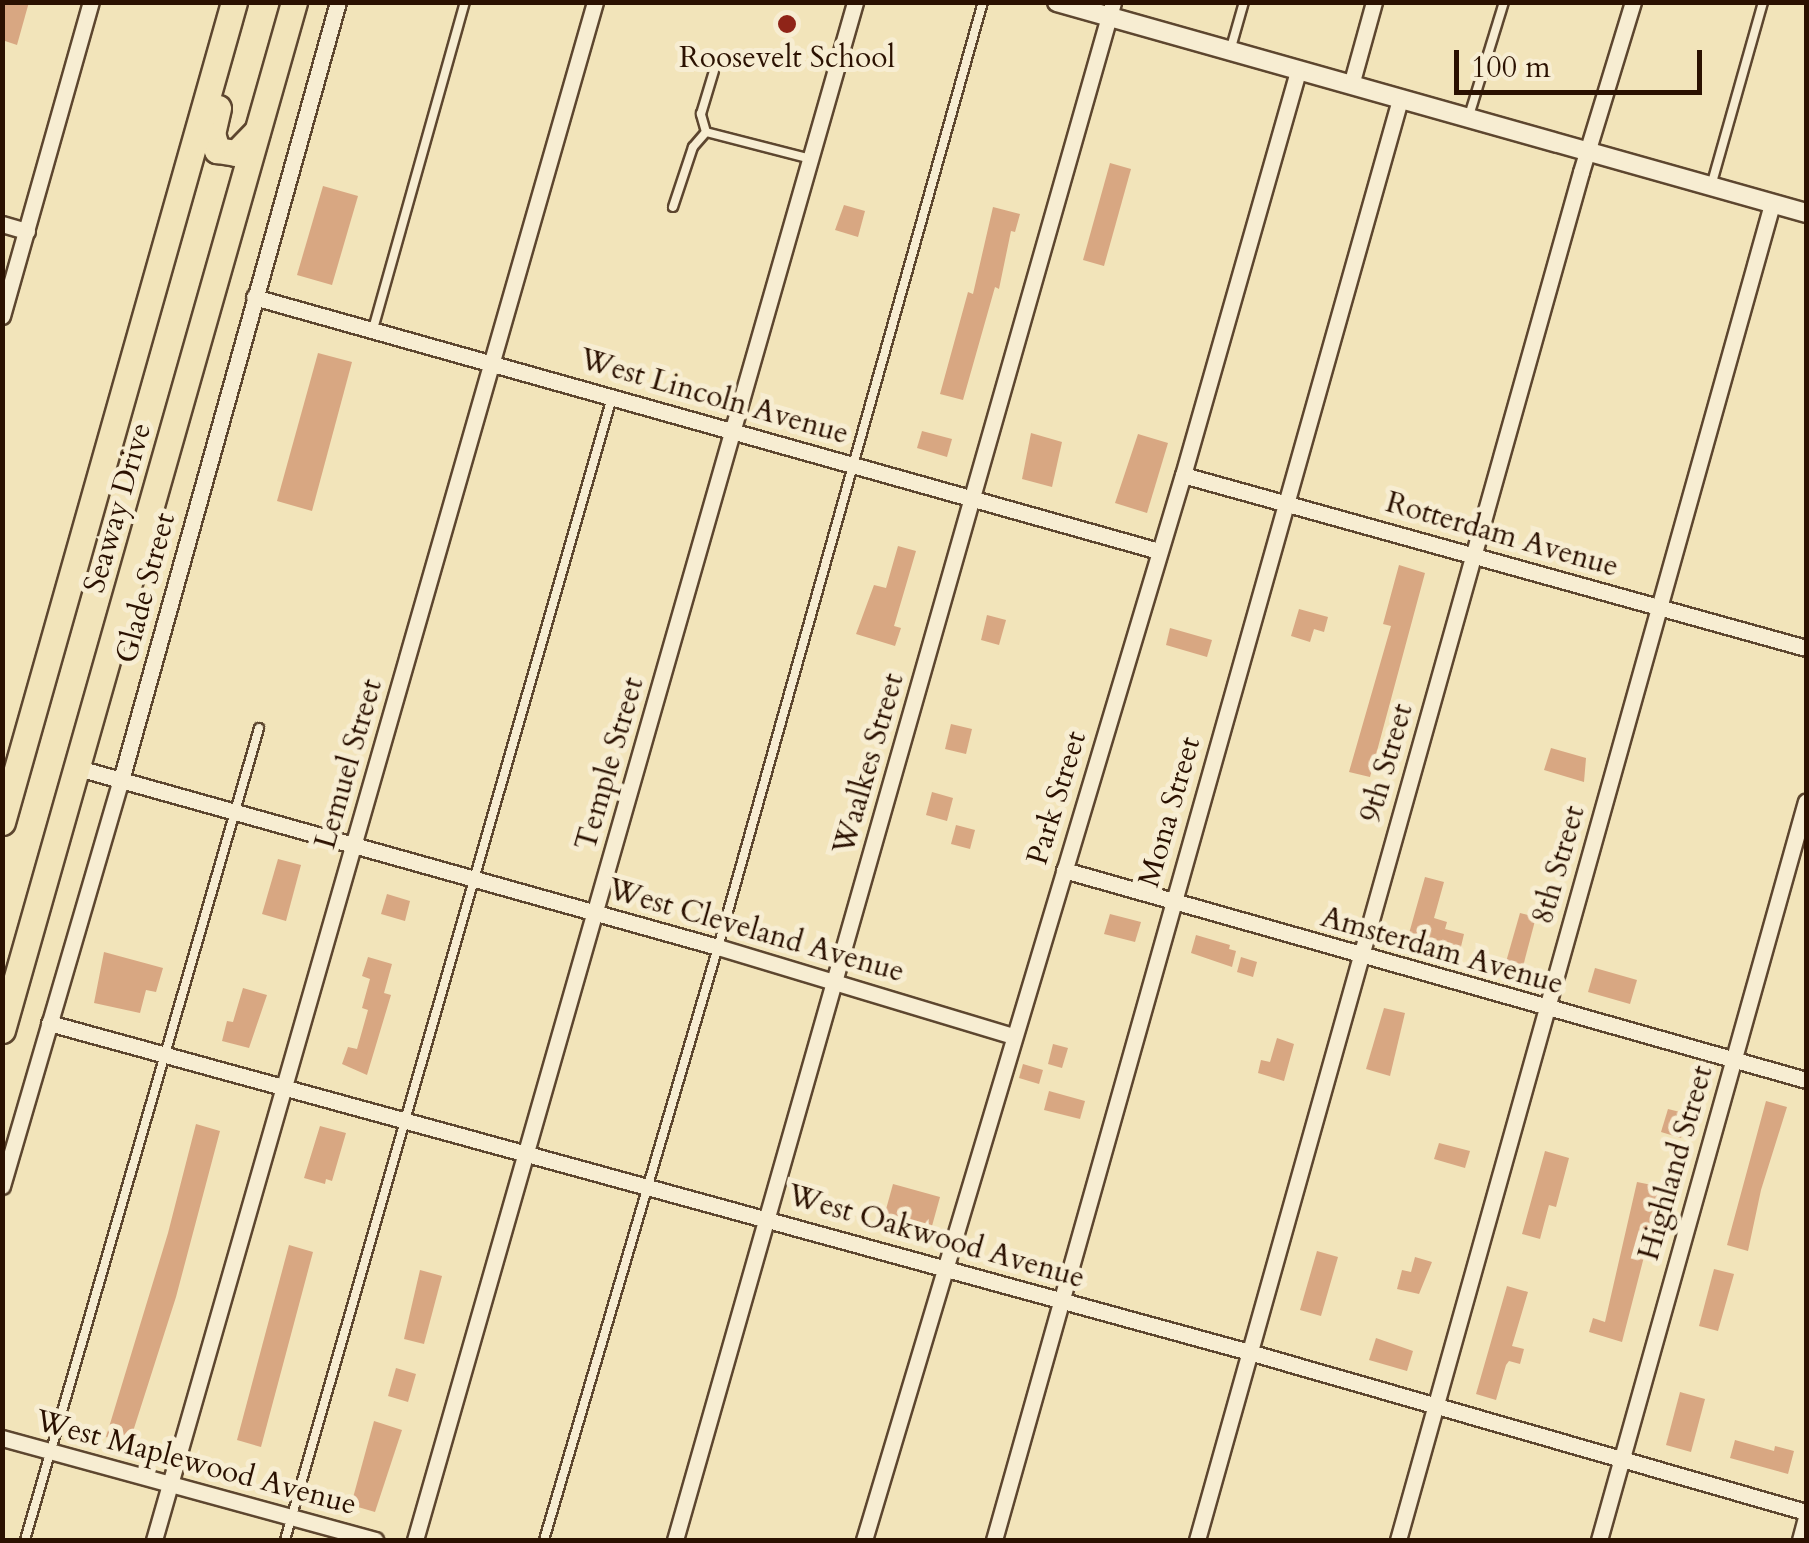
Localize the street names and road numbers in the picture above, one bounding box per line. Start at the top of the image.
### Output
street label: West Lincoln Avenue [575,341,853,453]
street label: Seaway Drive [77,419,159,597]
street label: Rotterdam Avenue [1382,485,1622,585]
street label: Glade Street [109,509,183,667]
street label: Waalkes Street [826,669,912,859]
street label: Temple Street [568,673,652,855]
street label: Lemuel Street [308,675,390,853]
street label: 9th Street [1353,700,1421,826]
street label: Park Street [1020,727,1094,869]
street label: Mona Street [1131,733,1209,891]
street label: 8th Street [1525,802,1593,928]
street label: West Cleveland Avenue [604,871,908,991]
street label: Amsterdam Avenue [1317,899,1567,1003]
street label: Highland Street [1631,1062,1721,1264]
street label: West Oakwood Avenue [783,1177,1089,1297]
street label: West Maplewood Avenue [32,1403,360,1523]

